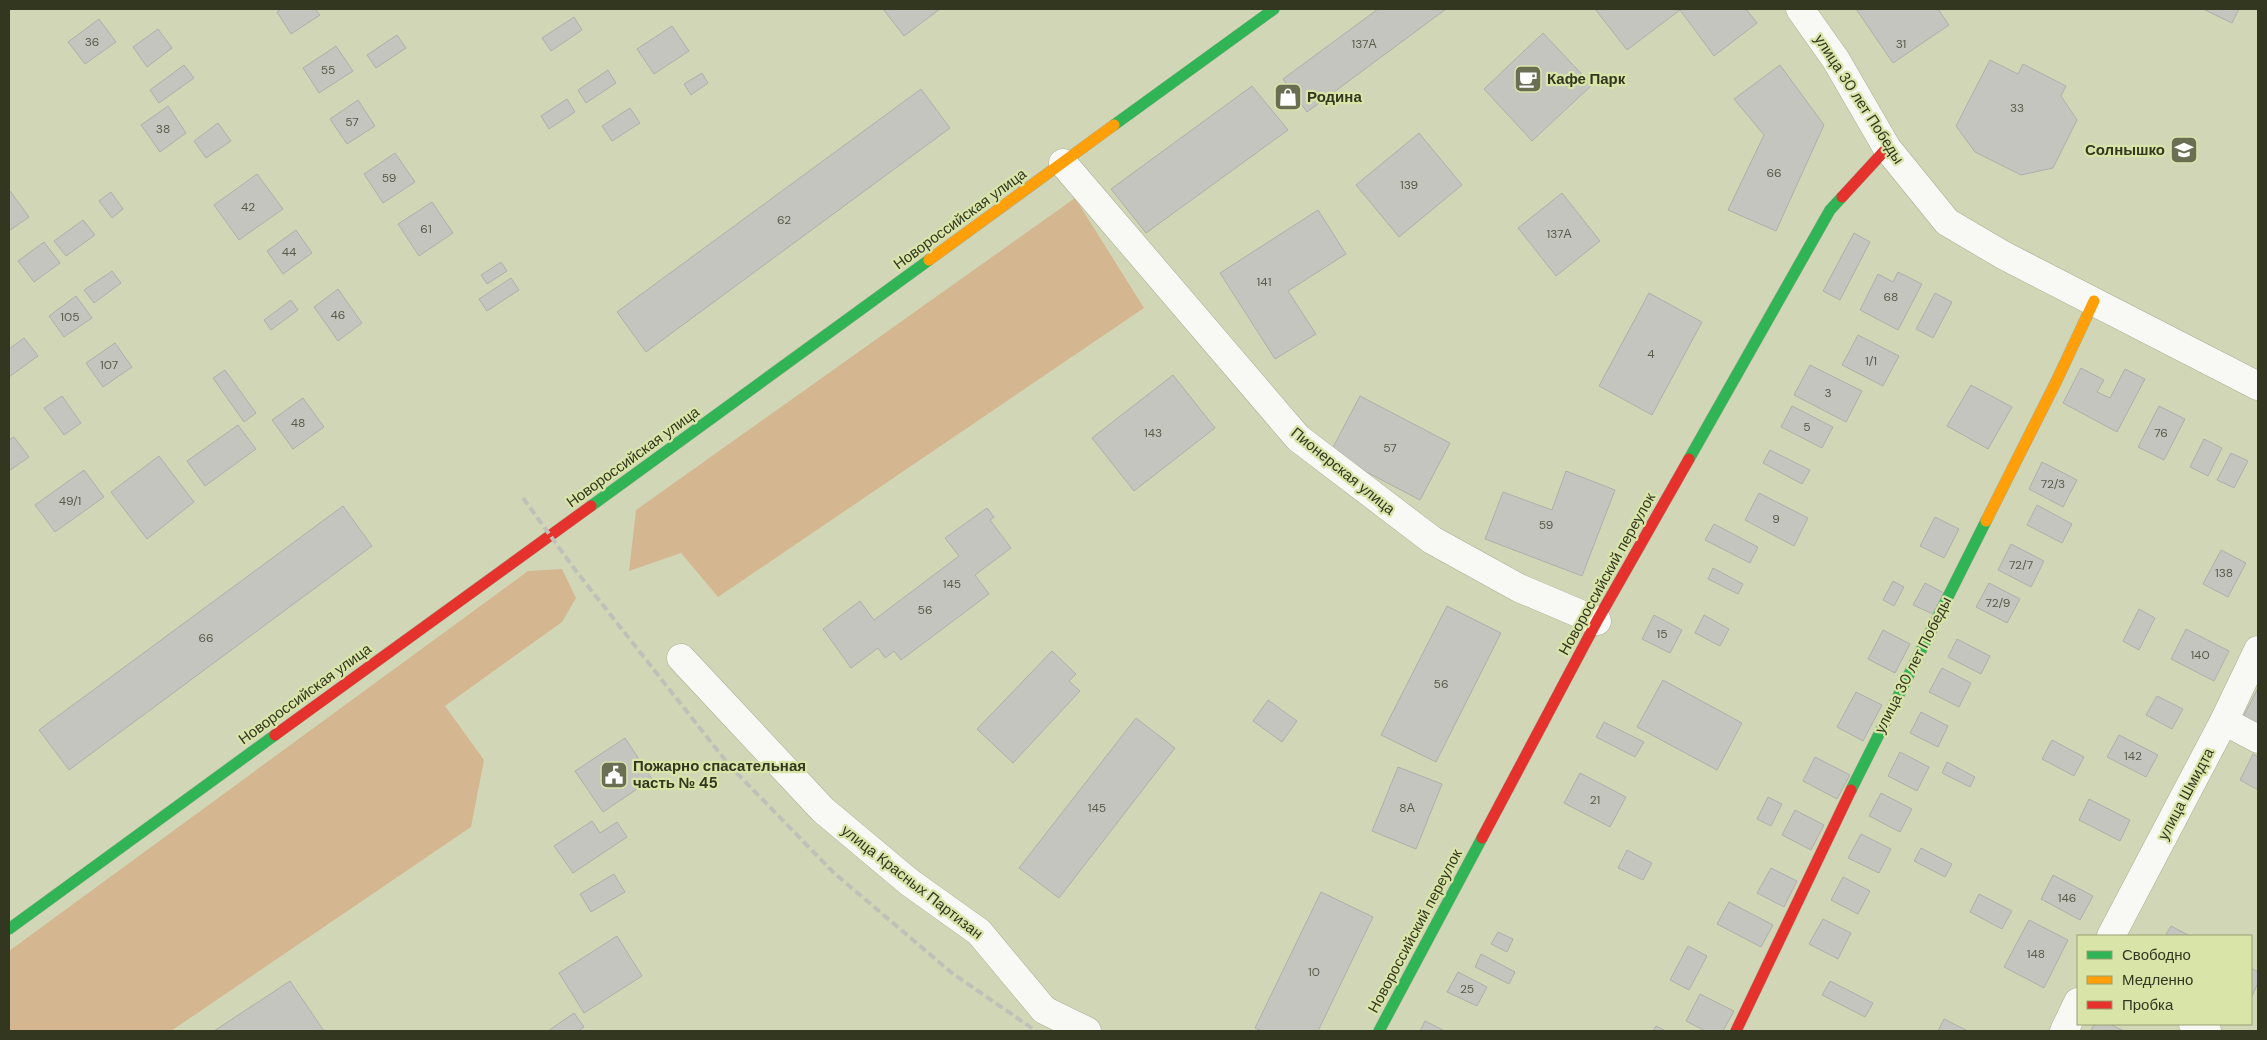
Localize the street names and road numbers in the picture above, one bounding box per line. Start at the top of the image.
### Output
street label: улица 30 лет Победы [1810,30,1908,168]
street label: Новороссийская улица [889,164,1031,274]
street label: Новороссийская улица [562,402,704,512]
street label: Пионерская улица [1287,423,1400,520]
street label: Новороссийский переулок [1554,489,1660,659]
street label: улица 30 лет Победы [1870,593,1956,737]
street label: Новороссийская улица [234,639,376,749]
street label: улица Шмидта [2153,744,2219,843]
street label: улица Красных Партизан [837,820,987,944]
street label: Новороссийский переулок [1363,845,1467,1016]

